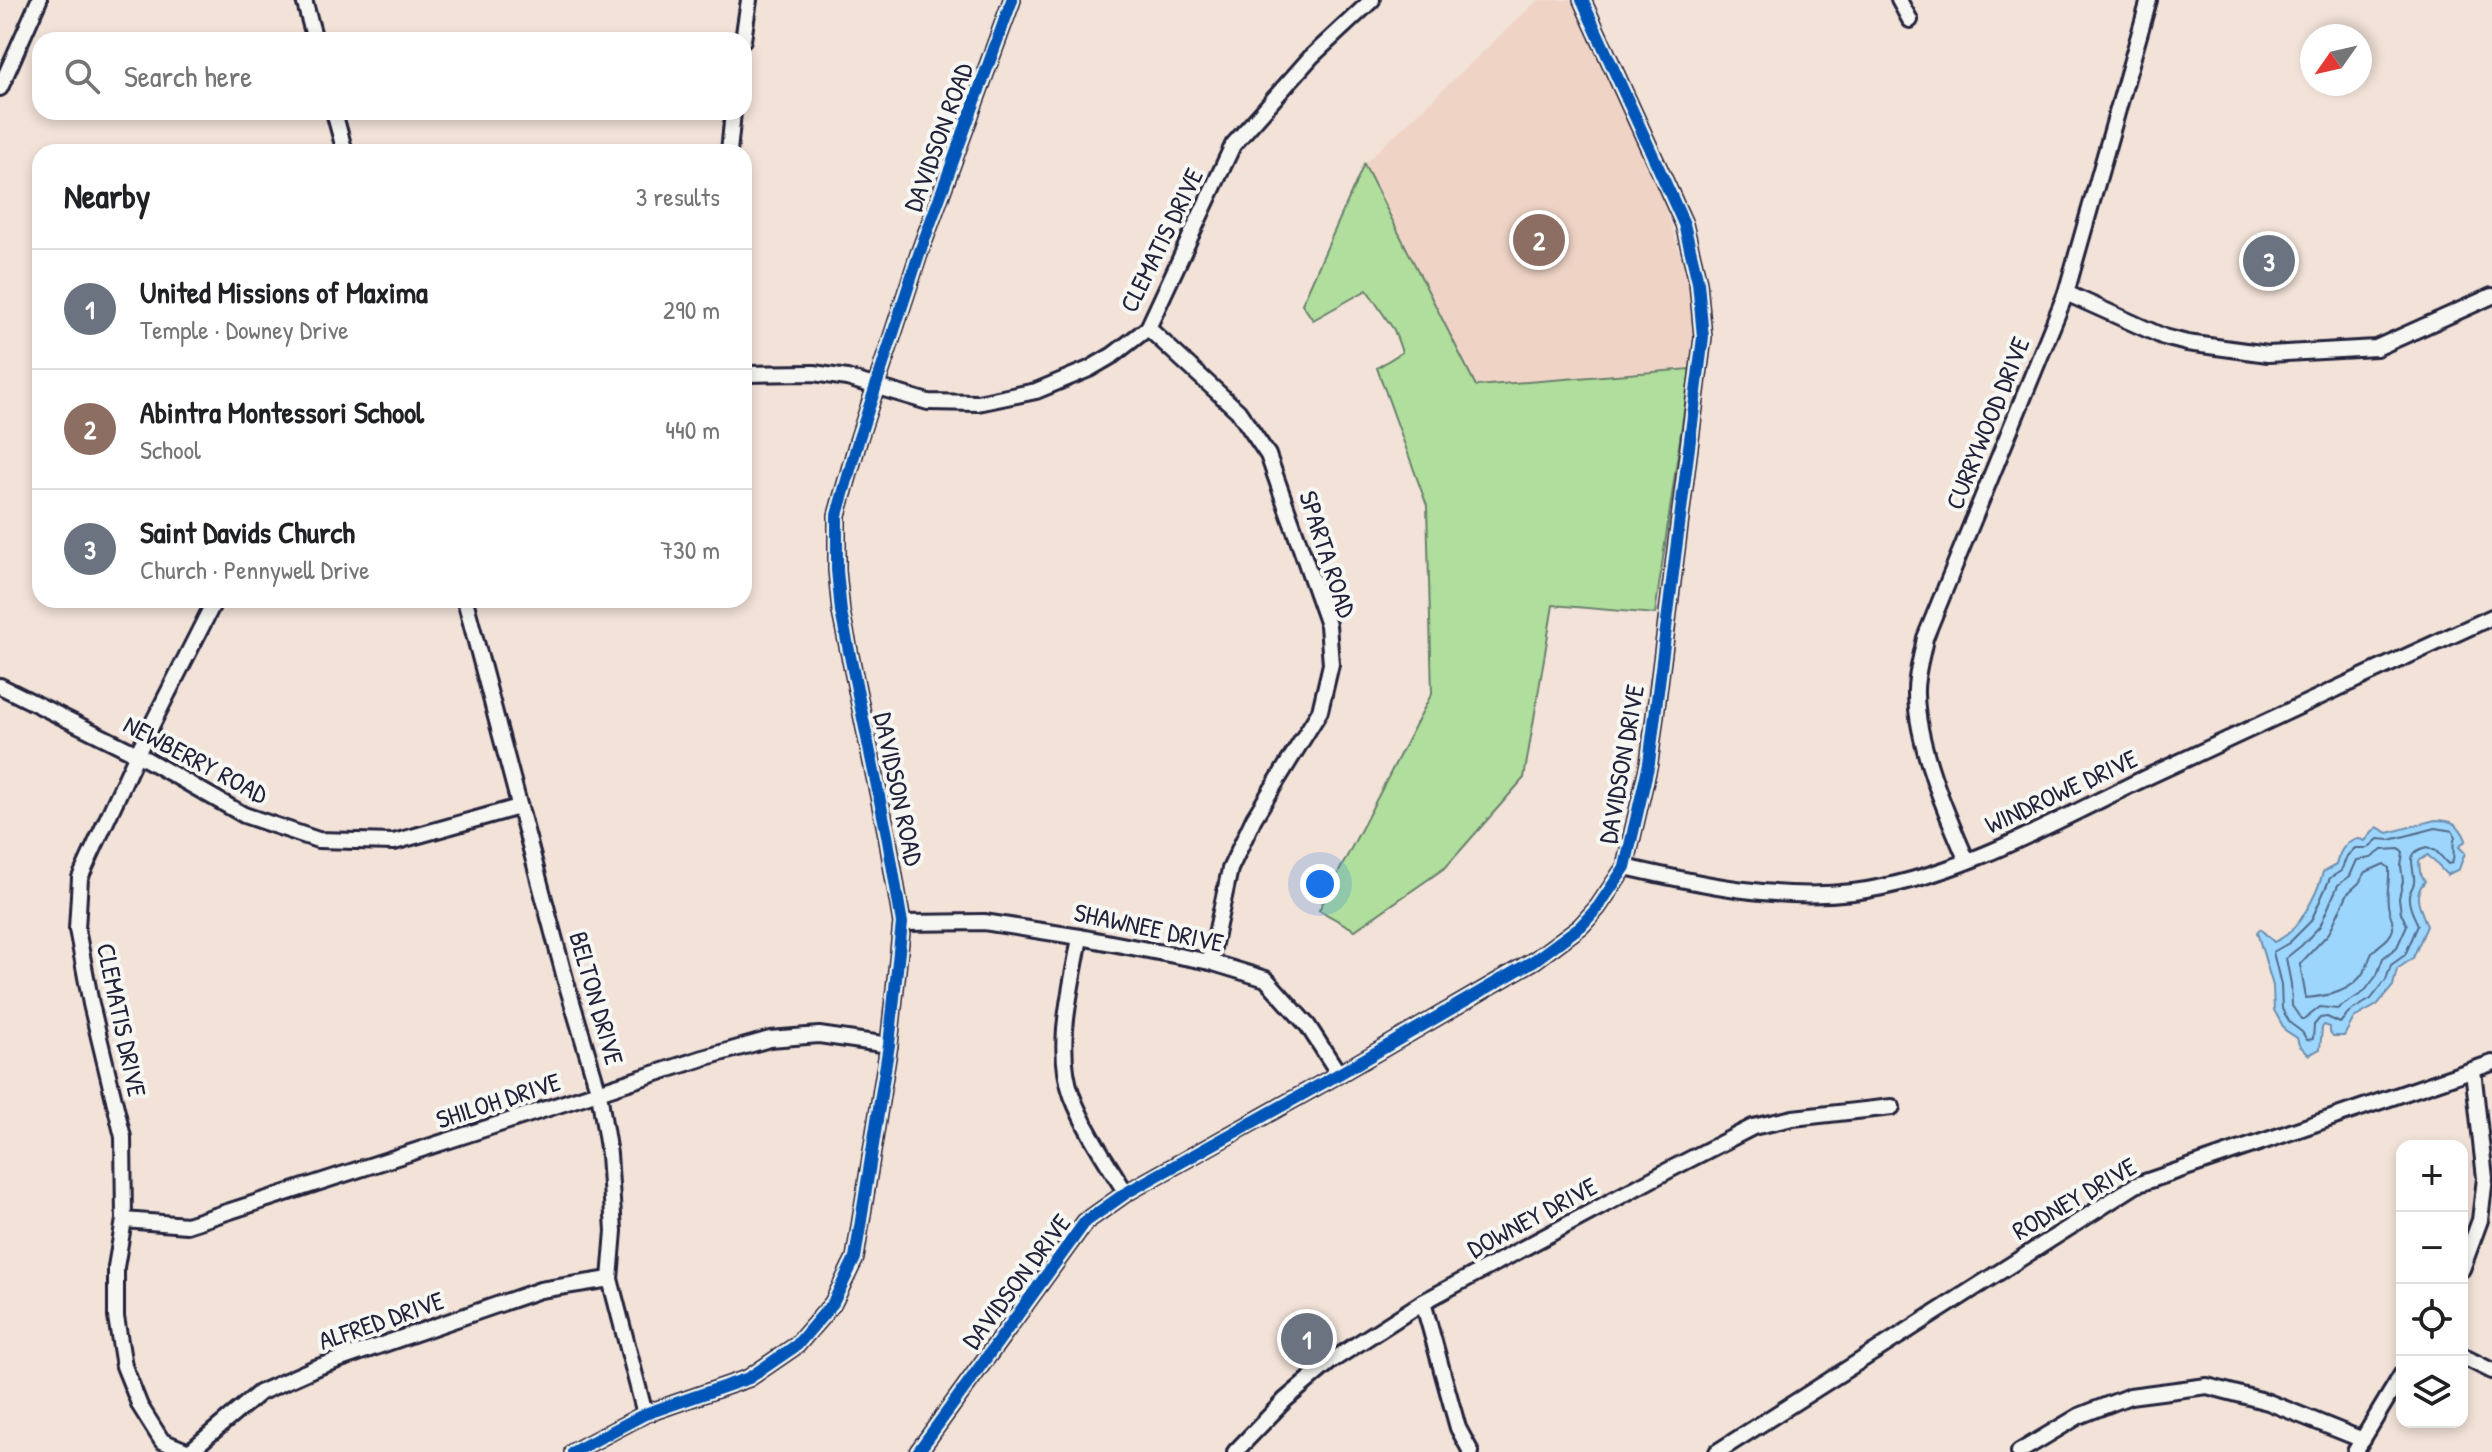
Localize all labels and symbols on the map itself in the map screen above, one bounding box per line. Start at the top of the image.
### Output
north arrow [2300,24,2372,96]
street label: DAVIDSON ROAD [895,57,981,216]
street label: CLEMATIS DRIVE [1111,162,1211,318]
pin: 2 [1513,210,1565,270]
pin: 3 [2243,231,2295,291]
street label: CURRYWOOD DRIVE [1936,331,2038,515]
street label: SPARTA ROAD [1291,486,1365,622]
street label: DAVIDSON DRIVE [1590,681,1652,846]
street label: NEWBERRY ROAD [118,706,275,812]
street label: DAVIDSON ROAD [866,709,932,869]
street label: WINDROWE DRIVE [1979,740,2143,842]
your location [1300,864,1340,904]
street label: SHAWNEE DRIVE [1071,894,1227,960]
street label: BELTON DRIVE [561,927,633,1069]
street label: CLEMATIS DRIVE [89,940,155,1100]
street label: SHILOH DRIVE [431,1063,565,1137]
street label: RODNEY DRIVE [2006,1148,2143,1248]
street label: DOWNEY DRIVE [1461,1168,1603,1266]
street label: DAVIDSON DRIVE [954,1206,1079,1356]
street label: ALFRED DRIVE [314,1282,449,1358]
pin: 1 [1281,1309,1333,1369]

